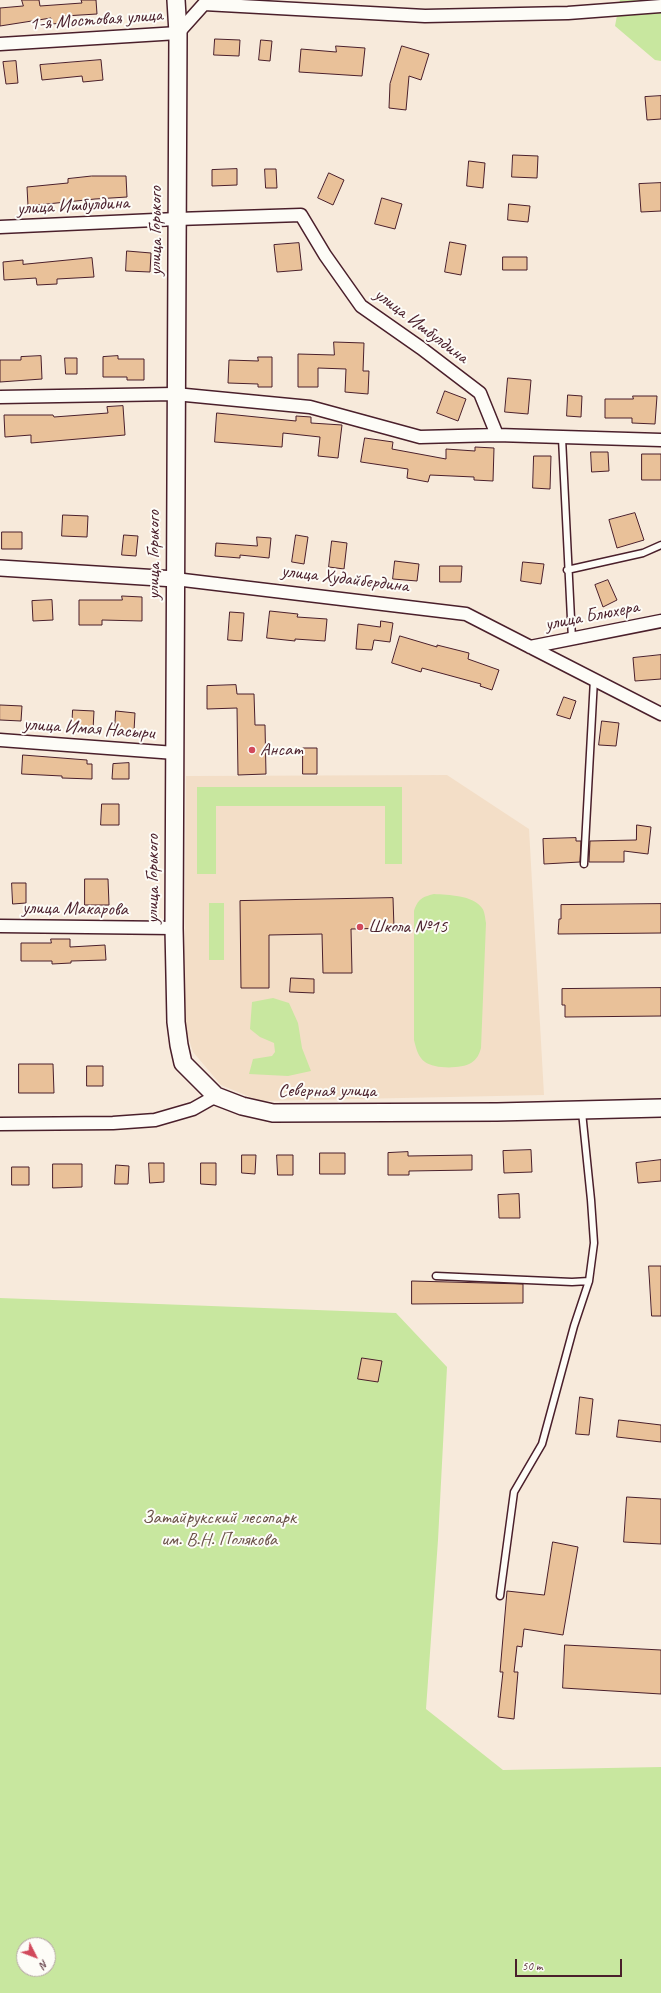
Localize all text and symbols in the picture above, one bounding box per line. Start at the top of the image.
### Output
street label: 1-я Мостовая улица [29,4,163,36]
street label: улица Горького [145,186,167,276]
street label: улица Ишбулдина [16,192,130,220]
street label: улица Ишбулдина [369,283,473,369]
street label: улица Горького [143,510,165,600]
street label: улица Худайбердина [280,560,410,598]
street label: улица Блюхера [543,596,641,636]
street label: улица Имая Насыри [23,713,155,745]
place label: Ансат [260,739,303,761]
marker: Ансат [247,745,257,755]
street label: улица Горького [142,834,164,924]
street label: улица Макарова [22,897,128,921]
place label: Школа №15 [368,916,447,938]
marker: Школа №15 [355,922,365,932]
street label: Северная улица [278,1080,376,1102]
park label: Затайрукский лесопарк им. В.Н. Полякова [142,1507,296,1551]
north arrow [16,1937,56,1977]
scale bar [517,1951,624,1977]
text: N [37,1957,52,1972]
text: 50 m [522,1958,542,1974]

